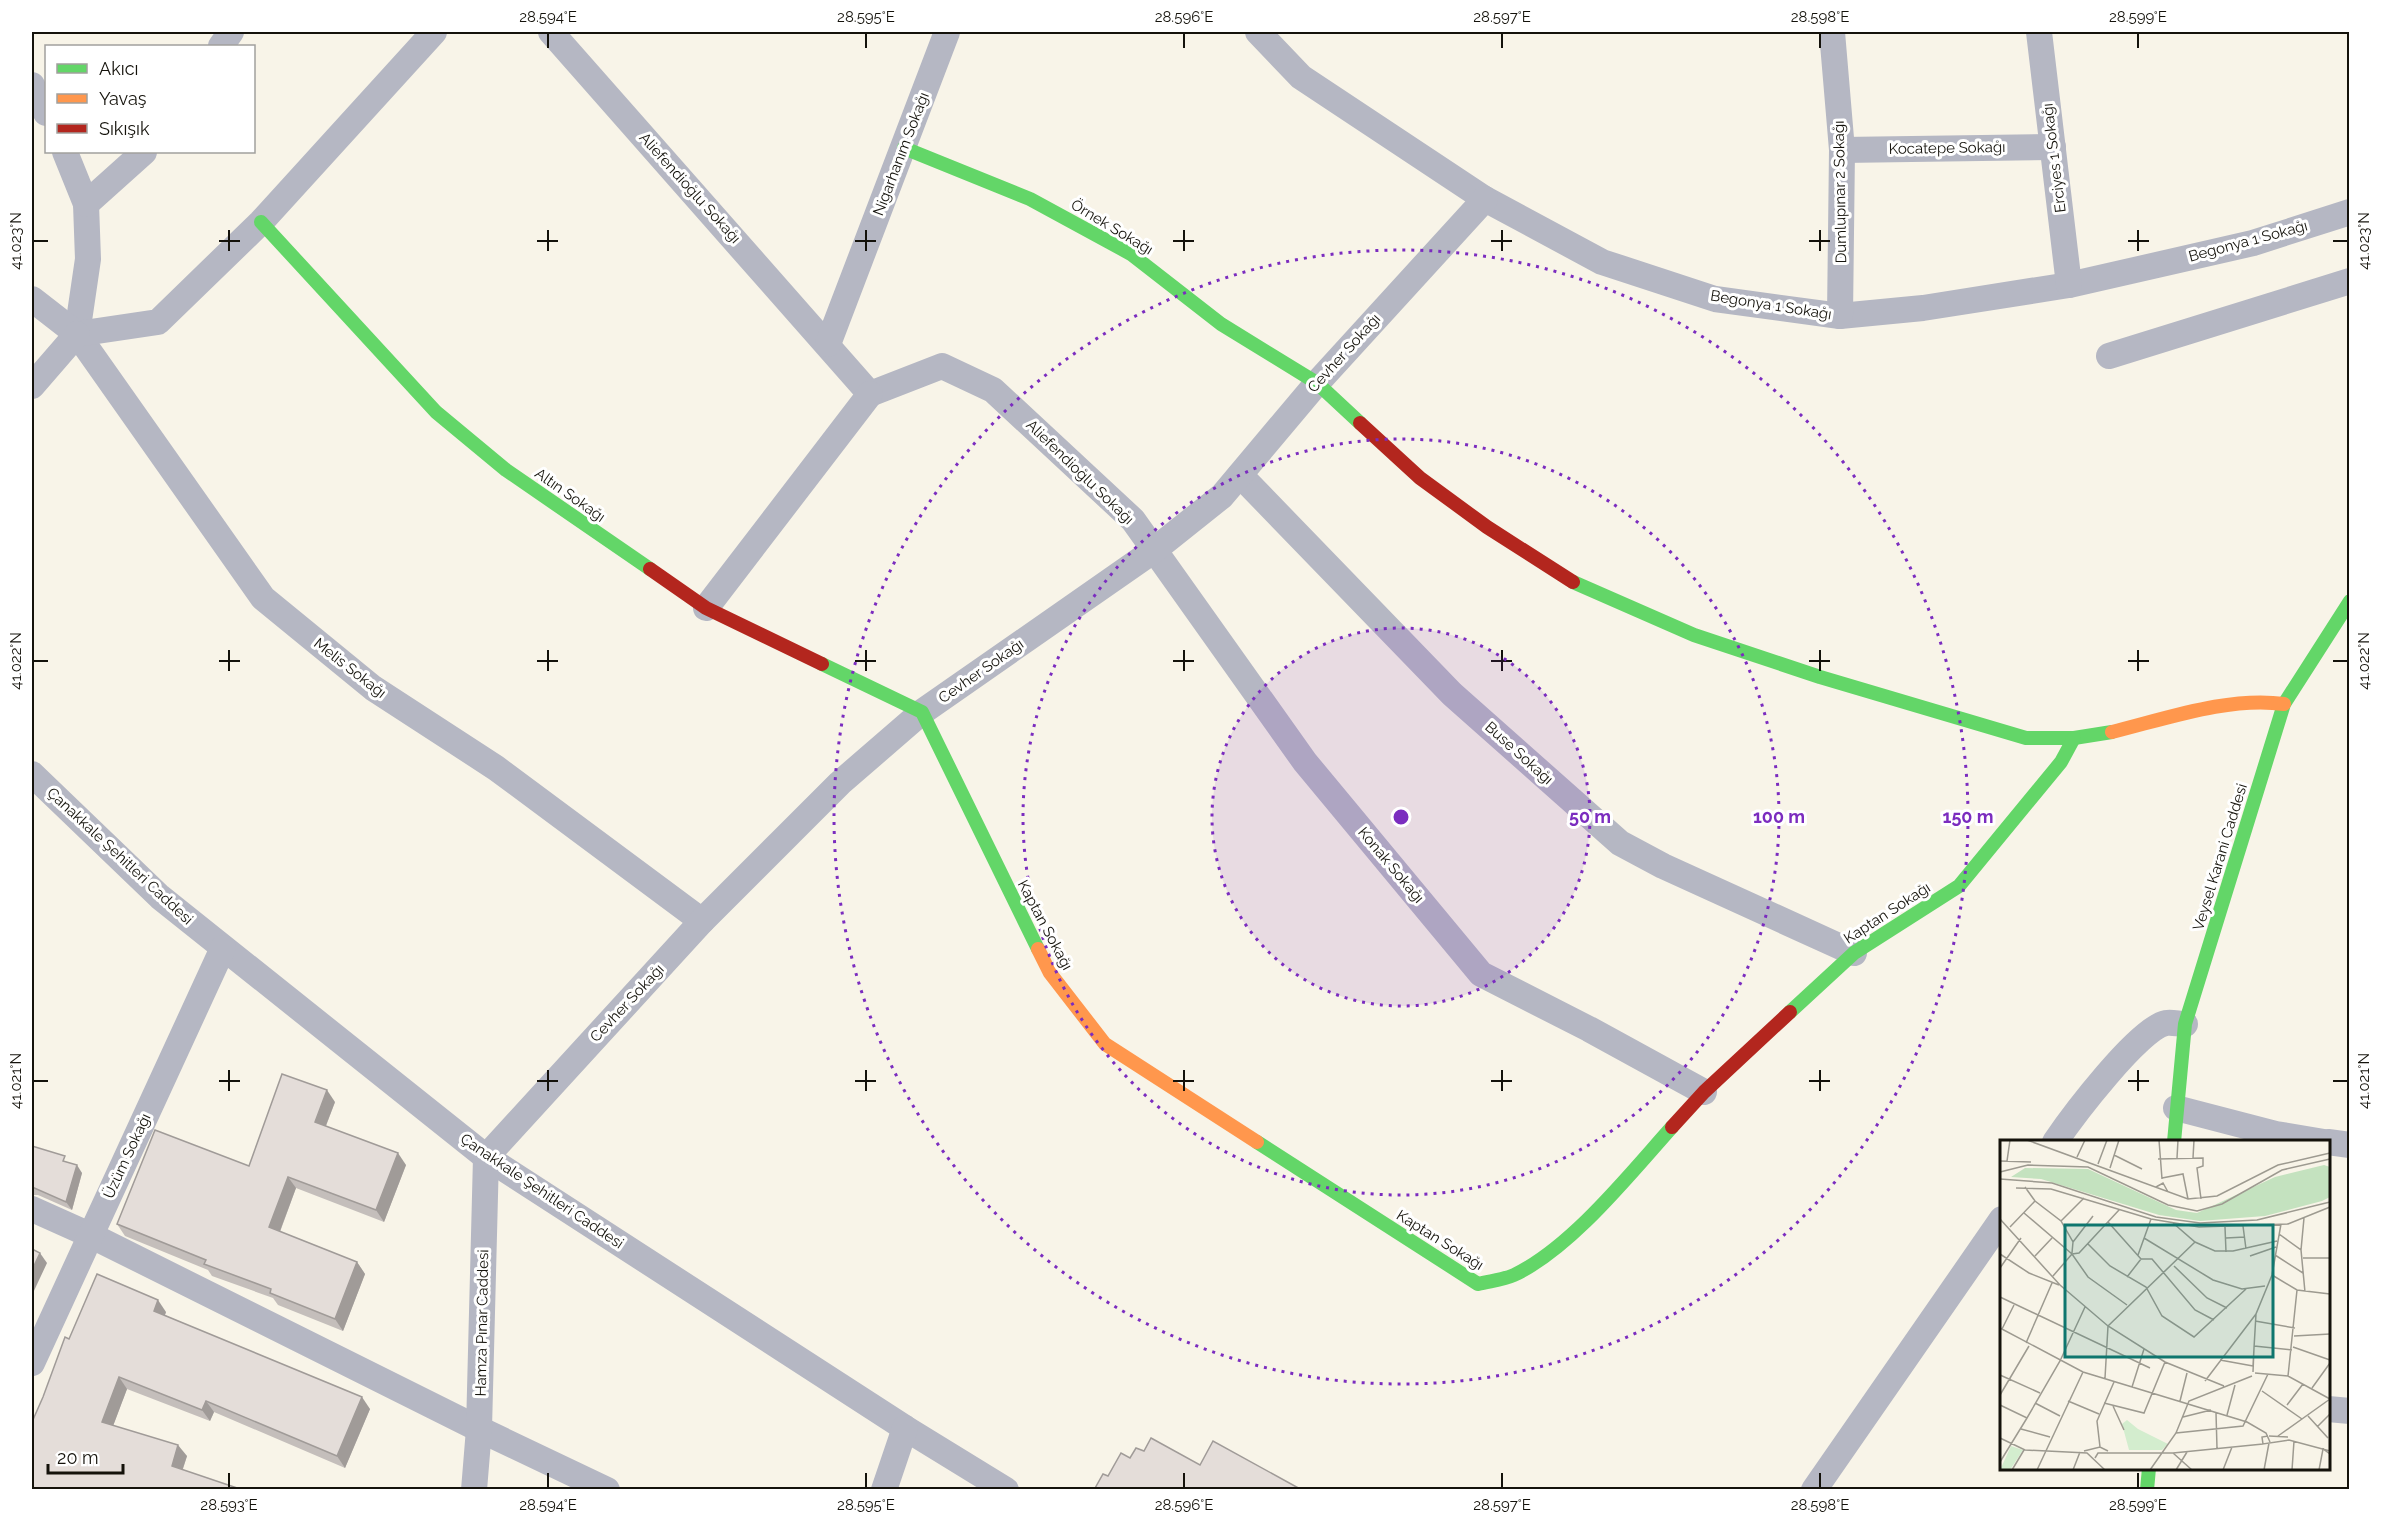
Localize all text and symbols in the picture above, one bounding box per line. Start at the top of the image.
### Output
text: 28.594°E [519,8,577,26]
text: 28.595°E [837,8,895,26]
text: 28.596°E [1155,8,1213,26]
text: 28.597°E [1473,8,1531,26]
text: 28.598°E [1791,8,1849,26]
text: 28.599°E [2109,8,2167,26]
legend [45,45,255,153]
text: Akıcı [99,58,138,79]
text: Yavaş [99,88,147,109]
street label: Nigarhanım Sokağı [869,90,933,218]
street label: Erciyes 1 Sokağı [2038,102,2070,214]
text: Sıkışık [99,118,150,139]
street label: Dumlupınar 2 Sokağı [1830,120,1850,264]
street label: Aliefendioğlu Sokağı [636,129,744,247]
street label: Kocatepe Sokağı [1888,138,2006,158]
street label: Örnek Sokağı [1068,195,1157,259]
text: 41.023°N [7,212,25,270]
text: 41.023°N [2355,212,2373,270]
street label: Begonya 1 Sokağı [2187,216,2309,266]
street label: Begonya 1 Sokağı [1709,287,1833,323]
street label: Cevher Sokağı [1304,310,1384,396]
street label: Aliefendioğlu Sokağı [1022,416,1138,528]
street label: Altın Sokağı [531,464,609,526]
text: 41.022°N [7,632,25,690]
text: 41.022°N [2355,632,2373,690]
street label: Melis Sokağı [310,634,390,702]
street label: Cevher Sokağı [935,635,1027,707]
street label: Buse Sokağı [1481,718,1557,788]
street label: Veysel Karani Caddesi [2189,781,2251,933]
street label: Çanakkale Şehitleri Caddesi [43,784,197,928]
text: 50 m [1569,806,1611,827]
text: 100 m [1753,806,1805,827]
text: 150 m [1943,806,1994,827]
centre of rings [1391,807,1411,827]
street label: Konak Sokağı [1354,823,1428,907]
street label: Kaptan Sokağı [1014,877,1076,973]
street label: Kaptan Sokağı [1840,878,1934,948]
street label: Cevher Sokağı [586,960,668,1046]
text: 41.021°N [7,1053,25,1109]
text: 41.021°N [2355,1053,2373,1109]
street label: Üzüm Sokağı [99,1110,155,1201]
street label: Çanakkale Şehitleri Caddesi [457,1130,627,1252]
inset map [2000,1140,2330,1470]
street label: Kaptan Sokağı [1393,1206,1487,1274]
street label: Hamza Pınar Caddesi [472,1249,492,1397]
scale bar [48,1437,123,1475]
text: 20 m [57,1447,99,1468]
text: 28.593°E [200,1496,258,1514]
text: 28.594°E [519,1496,577,1514]
text: 28.595°E [837,1496,895,1514]
text: 28.596°E [1155,1496,1213,1514]
text: 28.597°E [1473,1496,1531,1514]
text: 28.598°E [1791,1496,1849,1514]
text: 28.599°E [2109,1496,2167,1514]

